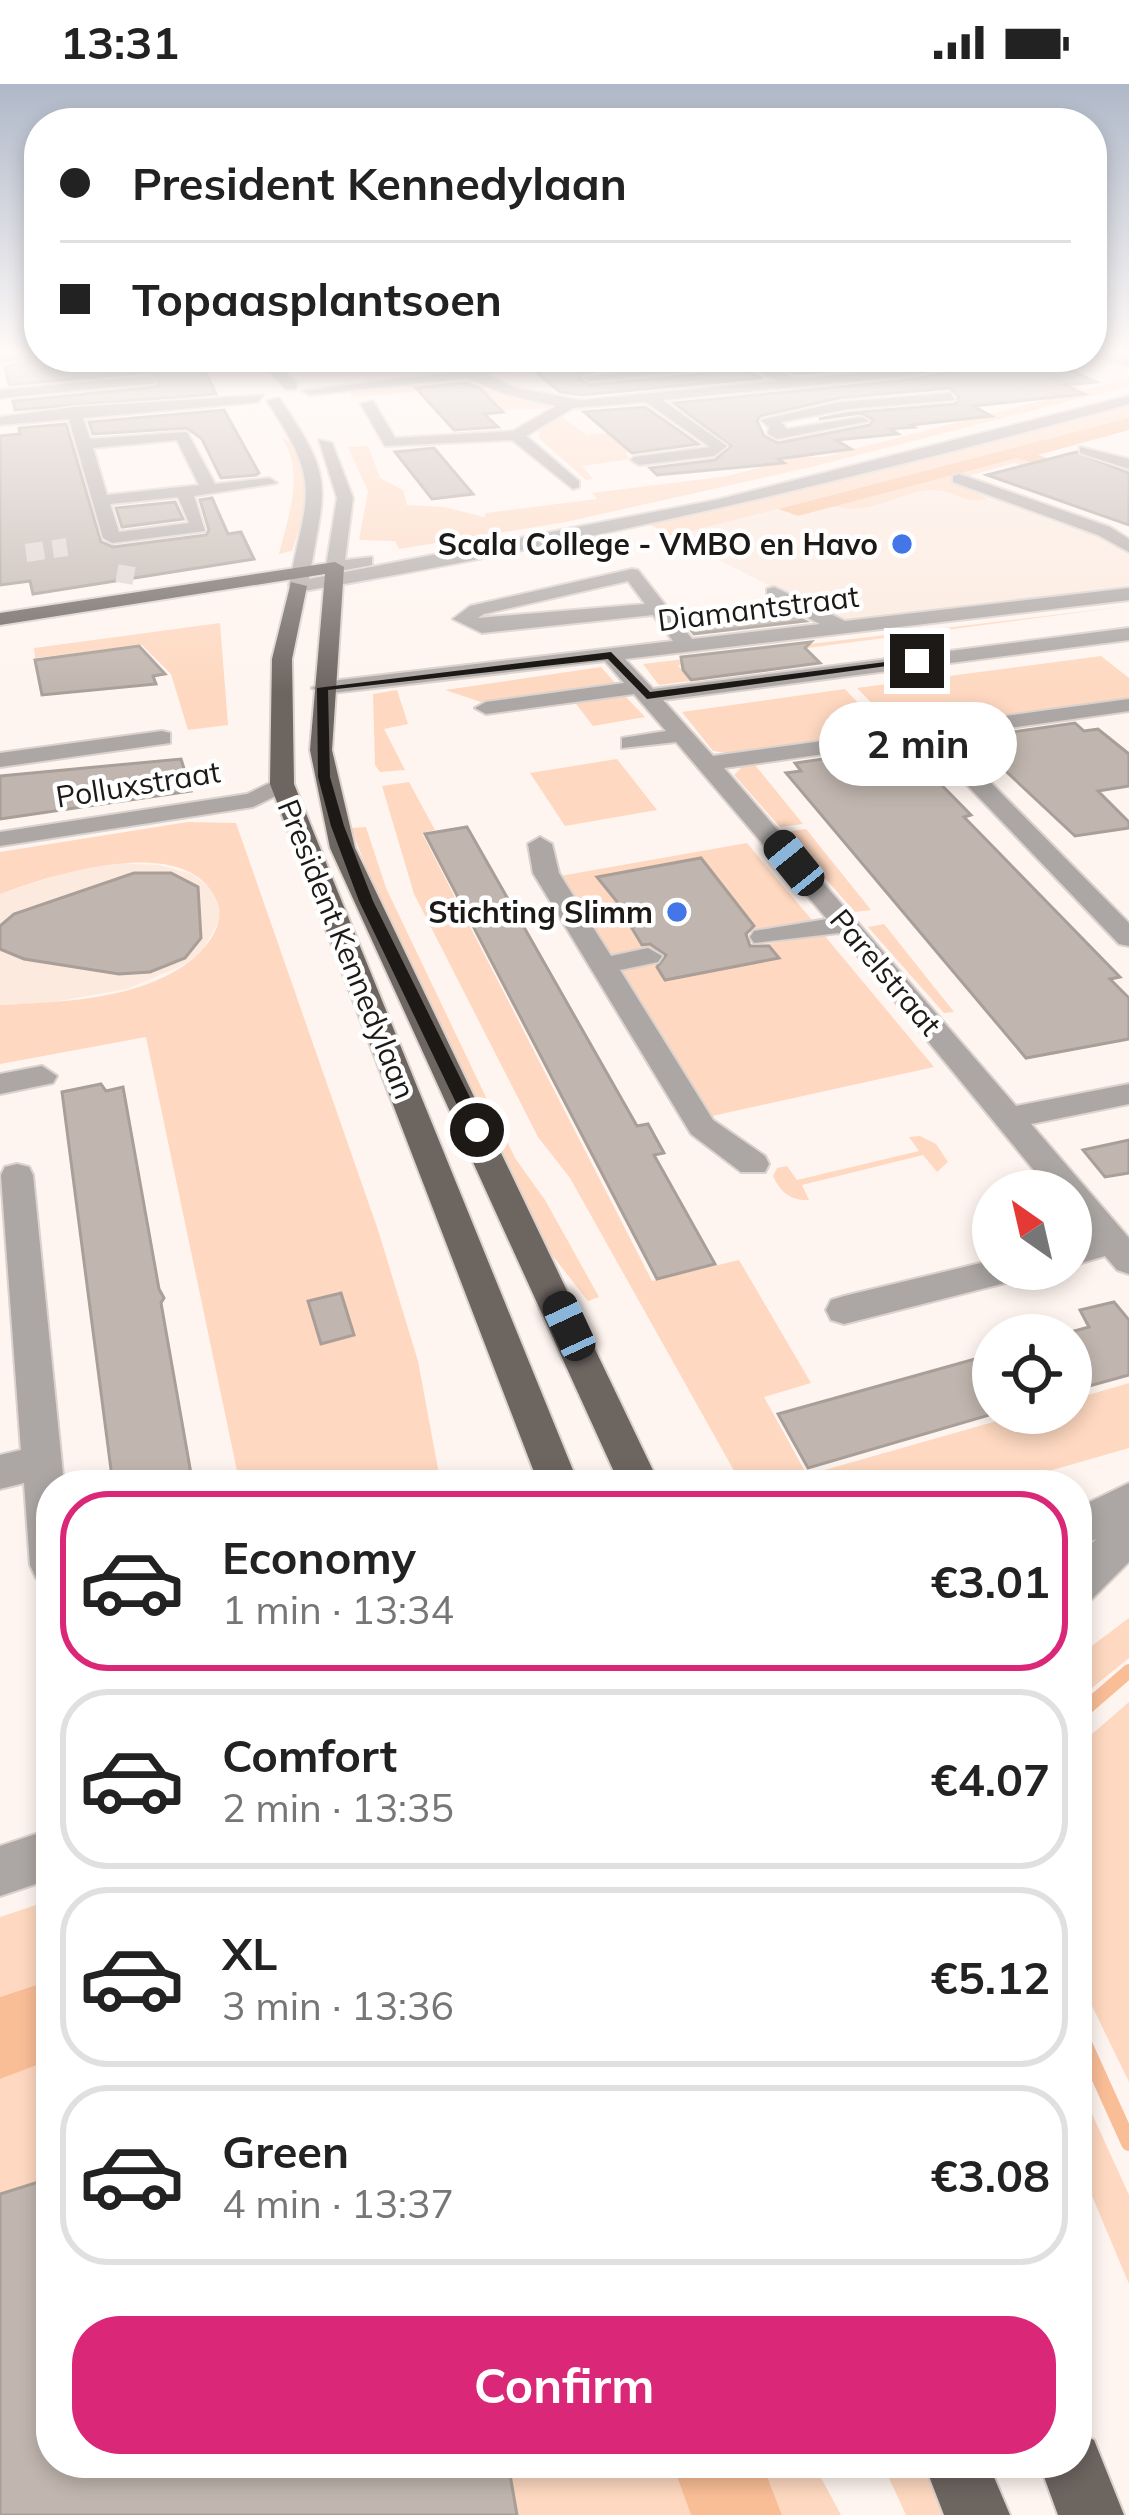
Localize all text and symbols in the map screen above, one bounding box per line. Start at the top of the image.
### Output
text: 13:31 [60,14,179,70]
text: President Kennedylaan [132,155,627,211]
text: Topaasplantsoen [132,271,502,327]
place label: Scala College - VMBO en Havo [438,525,878,563]
marker: Scala College - VMBO en Havo [889,531,915,557]
street label: Diamantstraat [655,577,861,639]
route end [890,634,944,688]
callout: 2 min [818,703,1016,787]
text: 2 min [867,719,969,768]
street label: Polluxstraat [53,752,223,816]
street label: President Kennedylaan [270,794,424,1104]
car [757,824,831,902]
place label: Stichting Slimm [428,893,653,931]
marker: Stichting Slimm [664,899,690,925]
street label: Parelstraat [822,901,950,1043]
route start [450,1103,504,1157]
north arrow [972,1170,1092,1290]
map controls [972,1170,1092,1434]
car [537,1286,601,1366]
button: locate [972,1314,1092,1434]
icon: car [78,1527,186,1635]
text: Economy [222,1529,416,1585]
text: €3.01 [931,1553,1050,1609]
text: 1 min · 13:34 [222,1585,454,1634]
icon: car [78,1725,186,1833]
text: Comfort [222,1727,397,1783]
text: €4.07 [931,1751,1050,1807]
text: 2 min · 13:35 [222,1783,454,1832]
icon: car [78,1923,186,2031]
text: XL [222,1925,277,1981]
text: €5.12 [931,1949,1050,2005]
text: 3 min · 13:36 [222,1981,454,2030]
icon: car [78,2121,186,2229]
text: Green [222,2123,349,2179]
text: €3.08 [931,2147,1050,2203]
text: 4 min · 13:37 [222,2179,454,2228]
button: Confirm [72,2316,1056,2454]

